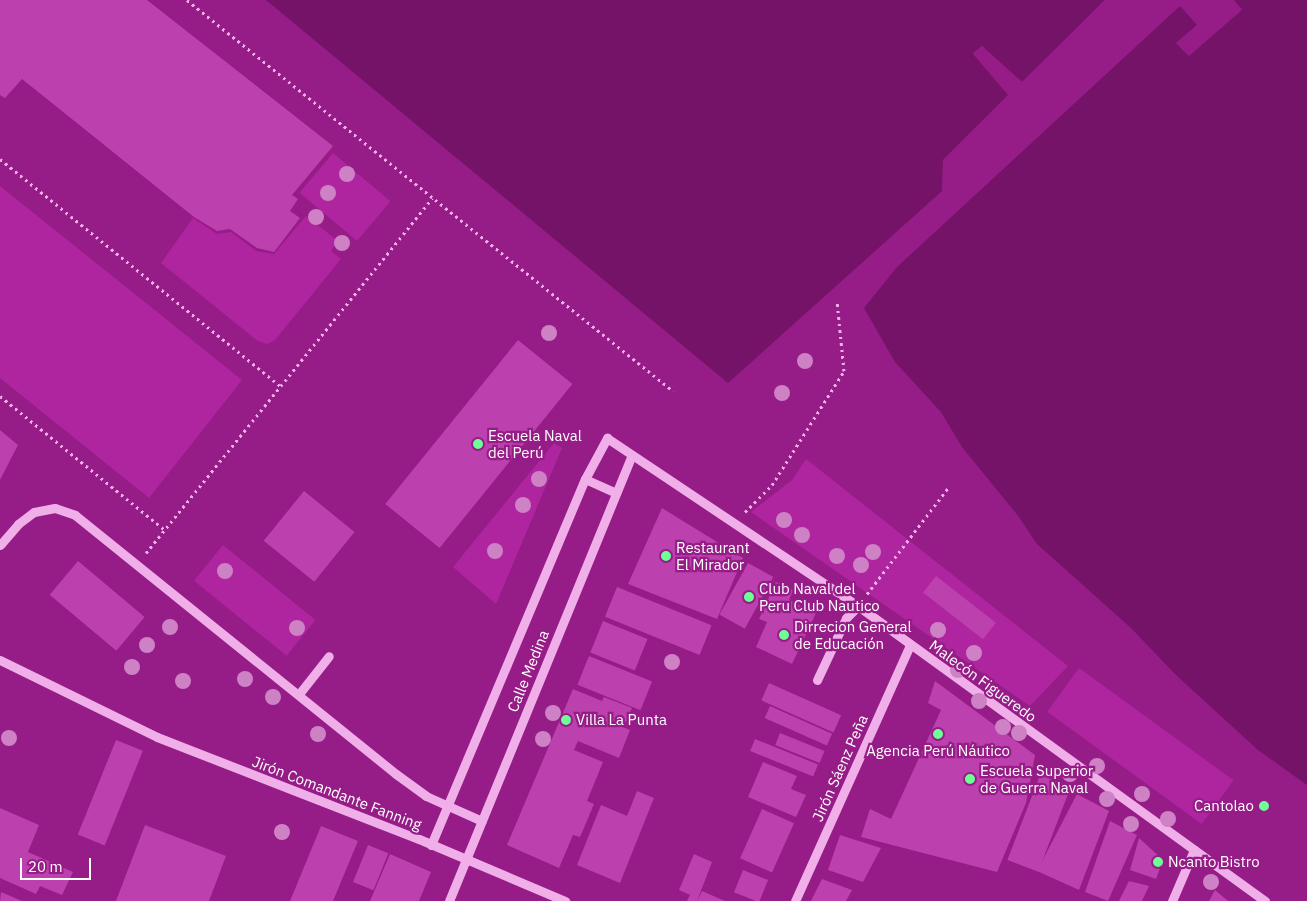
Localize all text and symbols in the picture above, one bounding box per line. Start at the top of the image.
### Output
place label: Escuela Naval del Perú [488,426,582,461]
marker: Escuela Naval del Perú [472,438,484,450]
place label: Restaurant El Mirador [676,538,750,573]
marker: Restaurant El Mirador [660,550,672,562]
place label: Club Naval del Peru Club Nautico [759,579,880,614]
marker: Club Naval del Peru Club Nautico [743,591,755,603]
place label: Dirrecion General de Educación [794,617,912,652]
street label: Calle Medina [503,627,553,715]
marker: Dirrecion General de Educación [778,629,790,641]
street label: Malecón Figueredo [926,636,1040,726]
place label: Villa La Punta [576,711,667,729]
street label: Jirón Sáenz Peña [808,712,872,824]
marker: Villa La Punta [560,714,572,726]
marker: Agencia Perú Náutico [932,728,944,740]
place label: Agencia Perú Náutico [866,742,1010,760]
street label: Jirón Comandante Fanning [250,752,424,834]
place label: Escuela Superior de Guerra Naval [980,761,1093,796]
marker: Escuela Superior de Guerra Naval [964,773,976,785]
place label: Cantolao [1194,797,1254,815]
marker: Cantolao [1258,800,1270,812]
scale bar [22,848,94,880]
place label: Ncanto Bistro [1168,853,1260,871]
marker: Ncanto Bistro [1152,856,1164,868]
text: 20 m [28,857,63,876]

